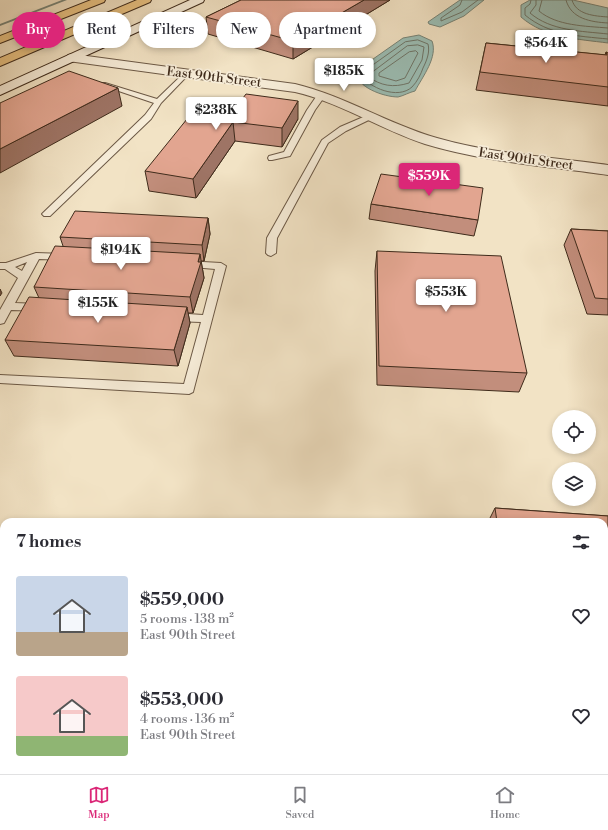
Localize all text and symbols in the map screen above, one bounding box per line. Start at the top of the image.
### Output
chip: Buy [12,12,65,48]
chip: Rent [73,12,131,48]
chip: Filters [139,12,208,48]
chip: New [216,12,271,48]
chip: Apartment [279,12,376,48]
pin: $564K [518,30,574,64]
text: $564K [524,35,568,51]
pin: $185K [316,58,372,92]
street label: East 90th Street [165,63,263,91]
text: $185K [324,63,364,79]
pin: $238K [188,97,244,131]
text: $238K [195,102,237,118]
street label: East 90th Street [477,144,575,174]
pin: $559K [401,163,457,197]
text: $559K [408,168,450,184]
pin: $194K [93,237,149,271]
text: $194K [100,242,142,258]
pin: $553K [418,279,474,313]
text: $553K [425,284,467,300]
pin: $155K [70,290,126,324]
text: $155K [78,295,118,311]
map controls [552,410,596,506]
button: locate [552,410,596,454]
button: layers [552,462,596,506]
text: 7 homes [16,531,81,553]
icon: filters [570,531,592,553]
text: $559,000 [140,589,224,611]
icon: home [48,592,96,640]
icon: heart [570,605,592,627]
text: 5 rooms · 138 m² [140,611,234,627]
text: East 90th Street [140,627,236,643]
text: $553,000 [140,689,224,711]
icon: home [48,692,96,740]
icon: heart [570,705,592,727]
text: 4 rooms · 136 m² [140,711,234,727]
text: East 90th Street [140,727,236,743]
tab: Map [88,784,110,822]
tab: Saved [285,784,314,822]
tab: Home [490,784,520,822]

